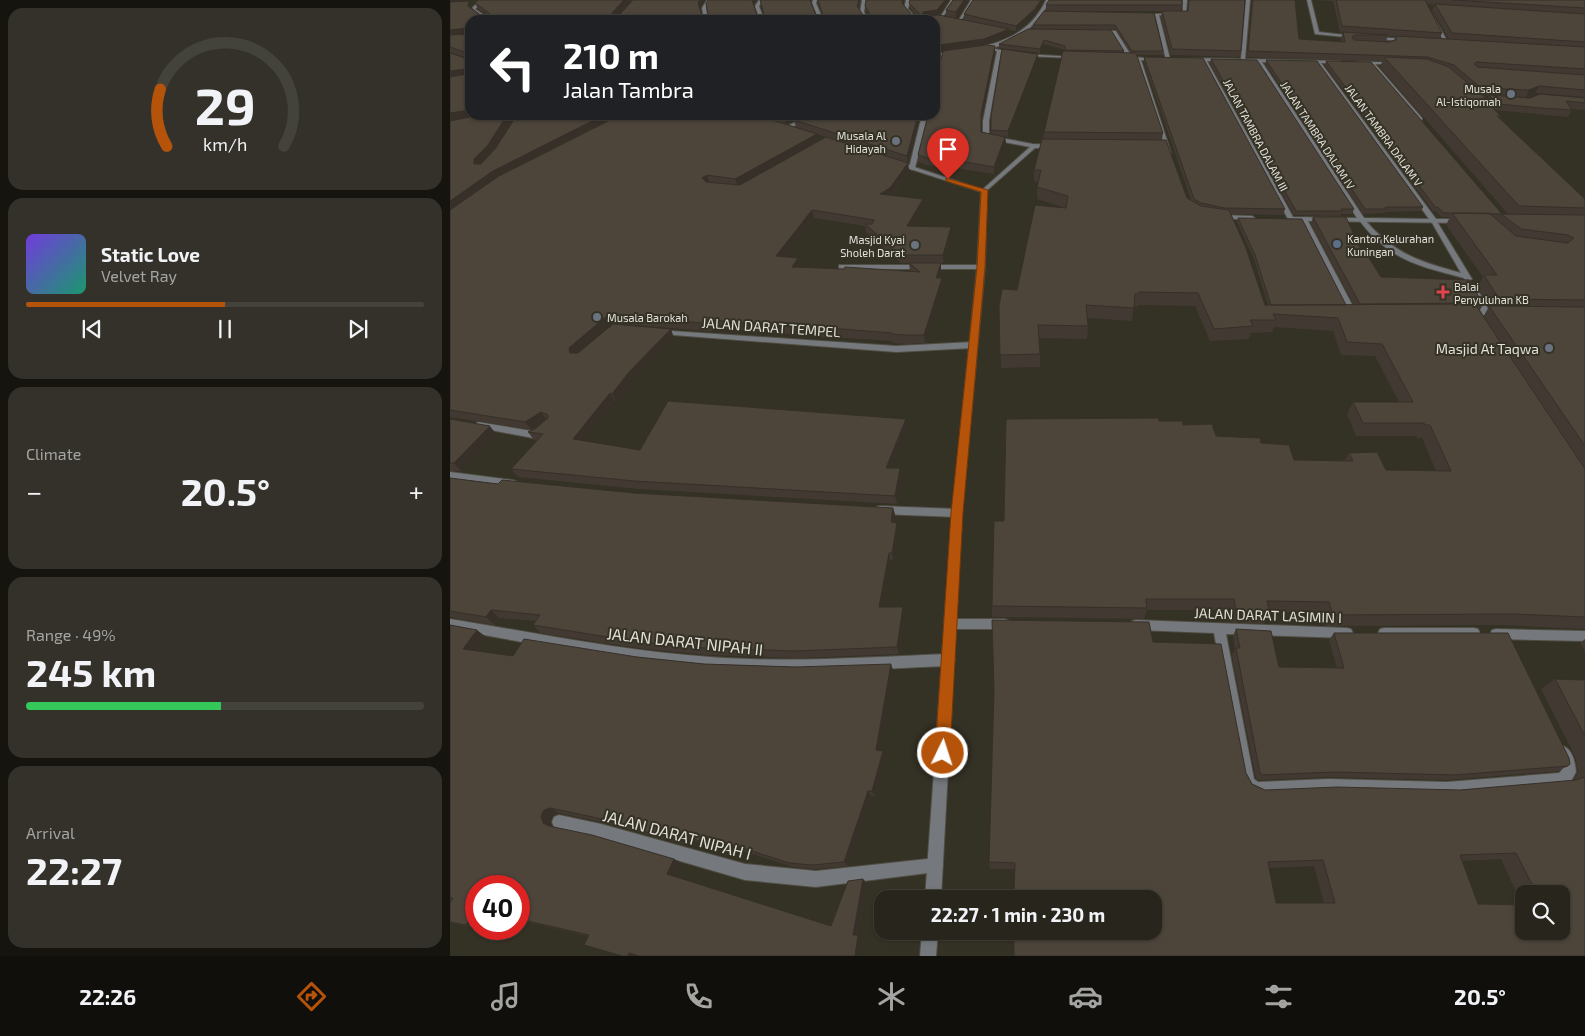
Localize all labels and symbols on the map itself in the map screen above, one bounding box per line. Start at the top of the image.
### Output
street label: JALAN TAMBRA DALAM III [1221,77,1291,193]
street label: JALAN TAMBRA DALAM IV [1278,79,1358,192]
street label: JALAN TAMBRA DALAM V [1343,81,1426,189]
place label: Musala Al-Istiqomah [1436,82,1501,108]
marker: Musala Al-Istiqomah [1505,88,1517,100]
pin [927,128,969,179]
place label: Musala Al Hidayah [837,129,887,155]
marker: Musala Al Hidayah [890,135,902,147]
place label: Kantor Kelurahan Kuningan [1347,232,1434,258]
place label: Masjid Kyai Sholeh Darat [840,233,905,259]
marker: Kantor Kelurahan Kuningan [1331,238,1343,250]
marker: Masjid Kyai Sholeh Darat [909,239,921,251]
place label: Balai Penyuluhan KB [1454,280,1529,306]
marker: Balai Penyuluhan KB [1436,285,1450,299]
marker: Musala Barokah [591,311,603,323]
place label: Musala Barokah [607,311,688,324]
street label: JALAN DARAT TEMPEL [701,314,841,340]
place label: Masjid At Taqwa [1436,340,1539,357]
marker: Masjid At Taqwa [1543,342,1555,354]
street label: JALAN DARAT LASIMIN I [1194,604,1342,626]
street label: JALAN DARAT NIPAH II [606,623,764,659]
position arrow [916,726,968,778]
street label: JALAN DARAT NIPAH I [601,805,753,863]
speed limit sign: 40 [465,875,530,940]

